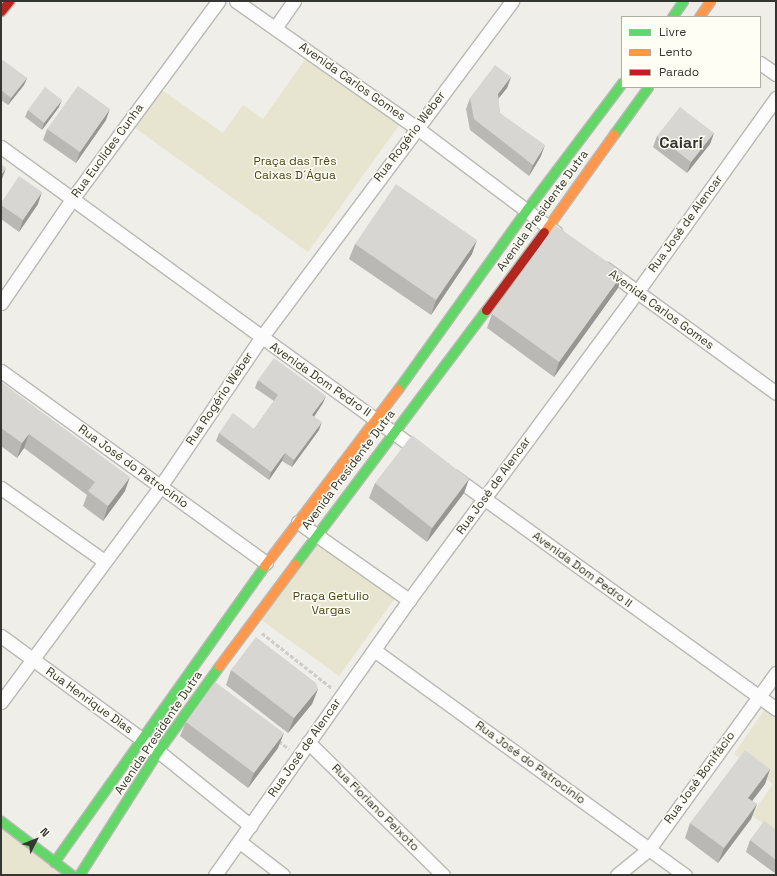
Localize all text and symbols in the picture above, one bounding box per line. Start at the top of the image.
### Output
legend [621,16,761,88]
text: Livre [659,24,686,40]
street label: Avenida Carlos Gomes [296,40,408,124]
text: Lento [659,44,693,60]
text: Parado [659,64,699,80]
street label: Rua Rogério Weber [371,89,449,185]
street label: Rua Euclides Cunha [69,101,147,201]
district label: Caiarí [659,133,703,153]
street label: Avenida Presidente Dutra [494,148,592,274]
park label: Praça das Três Caixas D´Água [253,155,337,183]
street label: Rua José de Alencar [646,172,726,276]
street label: Avenida Carlos Gomes [606,267,716,353]
street label: Avenida Dom Pedro II [267,340,373,420]
street label: Rua Rogério Weber [183,350,257,448]
street label: Avenida Presidente Dutra [299,407,399,533]
street label: Rua José do Patrocínio [75,422,191,512]
street label: Rua José de Alencar [454,434,534,538]
street label: Avenida Dom Pedro II [529,529,635,611]
park label: Praça Getulio Vargas [293,590,369,618]
street label: Rua Henrique Dias [43,665,135,737]
street label: Avenida Presidente Dutra [112,668,206,798]
street label: Rua José de Alencar [266,696,344,800]
street label: Rua José do Patrocínio [472,718,588,808]
street label: Rua José Bonifácio [662,729,738,827]
street label: Rua Floriano Peixoto [328,761,422,855]
north arrow [16,820,56,860]
text: N [37,825,53,839]

